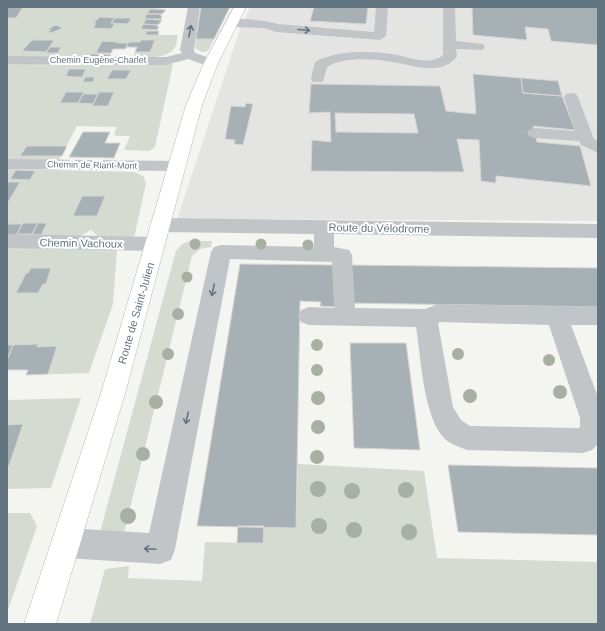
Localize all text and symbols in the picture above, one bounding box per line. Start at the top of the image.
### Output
one-way arrow [186,25,194,38]
one-way arrow [297,27,310,34]
street label: Chemin Eugène-Charlet [50,55,147,65]
street label: Chemin de Riant-Mont [47,159,138,171]
street label: Route du Vélodrome [328,221,430,235]
street label: Chemin Vachoux [39,236,123,250]
street label: Route de Saint-Julien [116,261,156,365]
one-way arrow [209,284,217,297]
one-way arrow [182,411,190,424]
one-way arrow [144,545,157,552]

